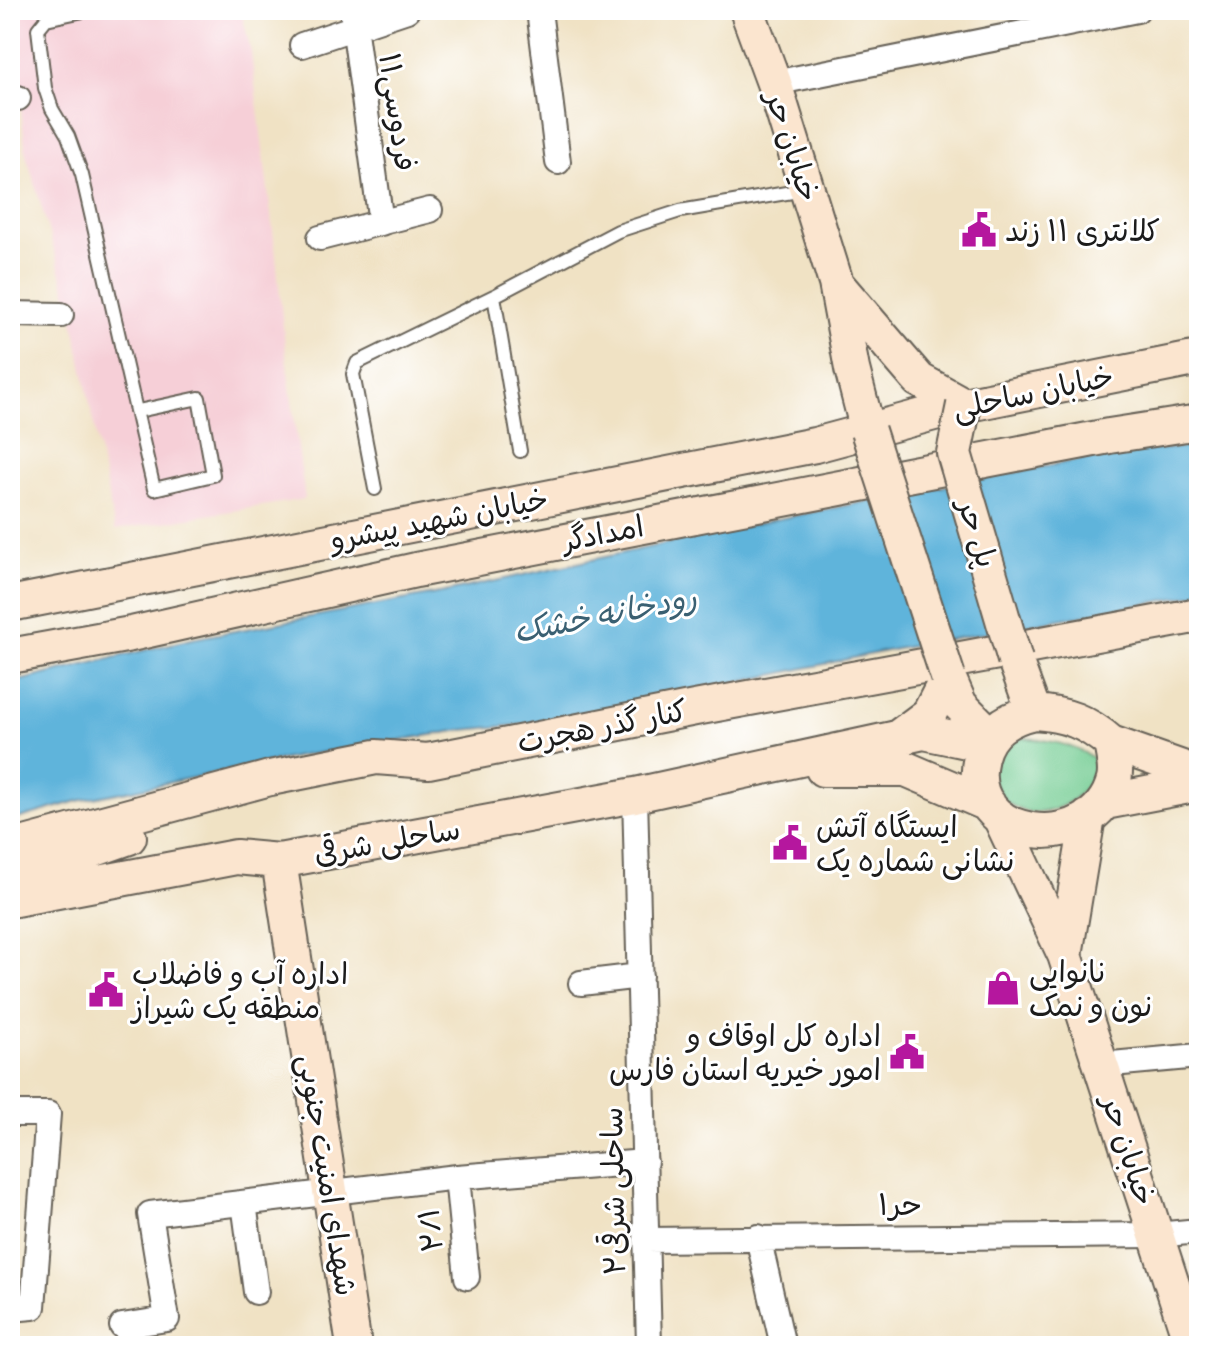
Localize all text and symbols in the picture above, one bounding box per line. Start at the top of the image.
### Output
street label: فردوسی۱۱ [370,51,425,174]
street label: خیابان حر [757,83,828,206]
public building icon: کلانتری ۱۱ زند [960,211,998,249]
place label: کلانتری ۱۱ زند [1005,212,1160,249]
street label: خیابان ساحلی [949,357,1117,428]
street label: خیابان شهید پیشرو [325,480,551,560]
street label: پل حر [948,491,1006,572]
street label: امدادگر [556,507,647,560]
water label: رودخانه خشک [510,578,700,650]
street label: کنار گذر هجرت [514,691,690,761]
place label: ایستگاه آتش نشانی شماره یک [816,808,1014,880]
street label: ساحلی شرقی [311,810,463,873]
public building icon: ایستگاه آتش نشانی شماره یک [771,824,809,862]
place label: نانوایی نون و نمک [1029,953,1152,1024]
place label: اداره آب و فاضلاب منطقه یک شیراز [129,955,348,1026]
shop icon: نانوایی نون و نمک [984,969,1022,1007]
public building icon: اداره آب و فاضلاب منطقه یک شیراز [87,971,125,1009]
place label: اداره کل اوقاف و امور خیریه استان فارس [609,1017,881,1088]
public building icon: اداره کل اوقاف و امور خیریه استان فارس [888,1033,926,1071]
street label: شهدای امنیت جنوبی [289,1052,365,1299]
street label: خیابان حر [1093,1087,1164,1210]
street label: ساحلی شرقی۲ [593,1107,634,1275]
street label: حر۱ [878,1186,922,1223]
street label: ۲/‍۱ [409,1206,451,1254]

